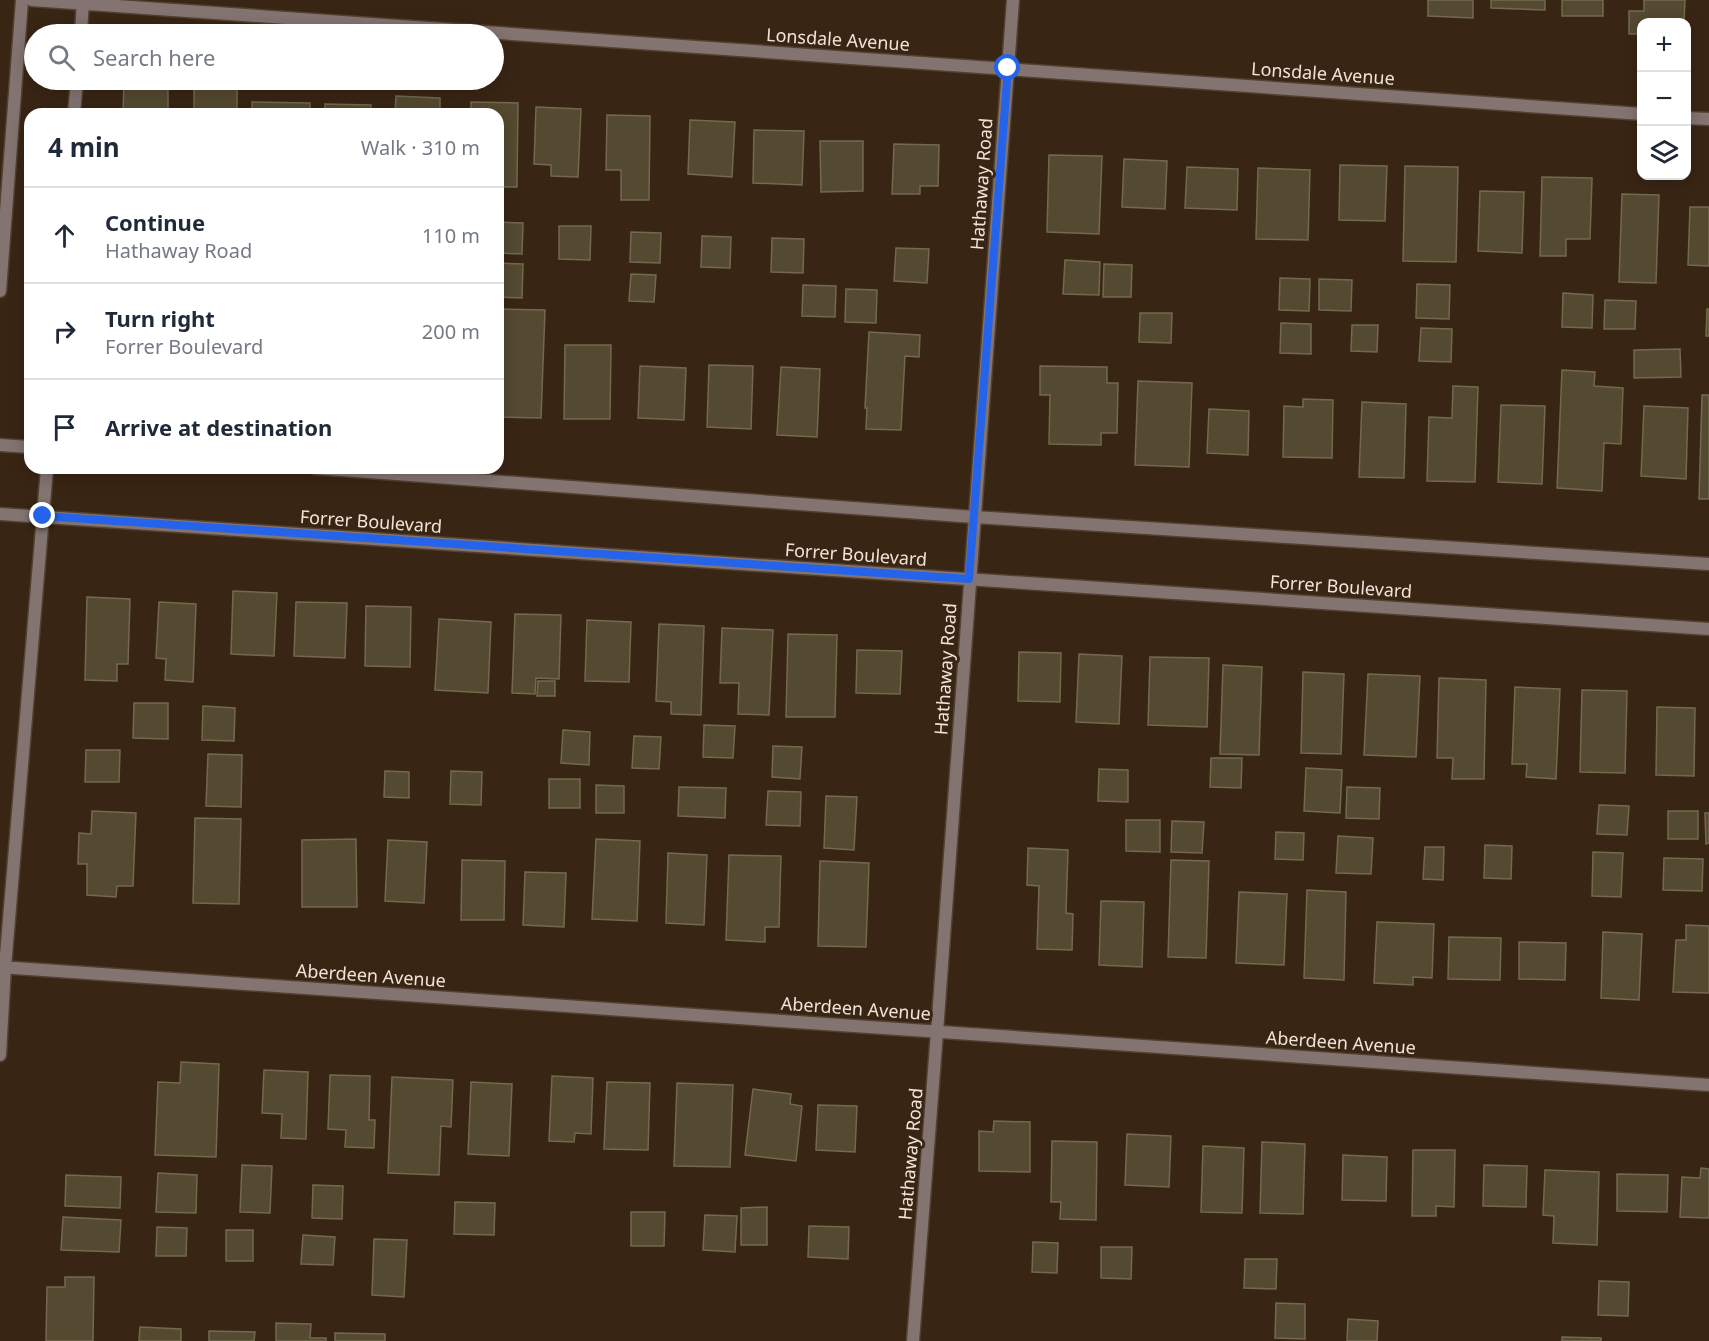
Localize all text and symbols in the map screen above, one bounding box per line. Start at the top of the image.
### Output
map controls [1637,18,1691,180]
button: + [1637,18,1691,72]
street label: Lonsdale Avenue [765,22,911,56]
search box [24,24,504,90]
icon: search [45,41,78,74]
text: Search here [93,42,215,72]
route start [994,54,1020,80]
street label: Lonsdale Avenue [1250,56,1396,90]
button: − [1637,72,1691,126]
street label: Hathaway Road [964,117,998,251]
button: layers [1637,126,1691,180]
text: 4 min [48,129,120,165]
text: Walk · 310 m [361,134,480,161]
text: Continue [105,207,205,237]
icon: ahead [48,219,81,252]
text: 110 m [422,222,480,249]
text: Hathaway Road [105,237,252,264]
text: Turn right [105,303,215,333]
icon: right [48,315,81,348]
text: 200 m [422,318,480,345]
text: Forrer Boulevard [105,333,263,360]
icon: arrive [48,411,81,444]
text: Arrive at destination [105,412,332,442]
route end [29,502,55,528]
street label: Forrer Boulevard [299,504,443,538]
street label: Forrer Boulevard [784,537,928,571]
street label: Forrer Boulevard [1269,569,1413,603]
street label: Hathaway Road [928,602,962,736]
street label: Aberdeen Avenue [295,958,447,992]
street label: Aberdeen Avenue [780,991,932,1025]
street label: Aberdeen Avenue [1265,1025,1417,1059]
street label: Hathaway Road [892,1087,928,1221]

